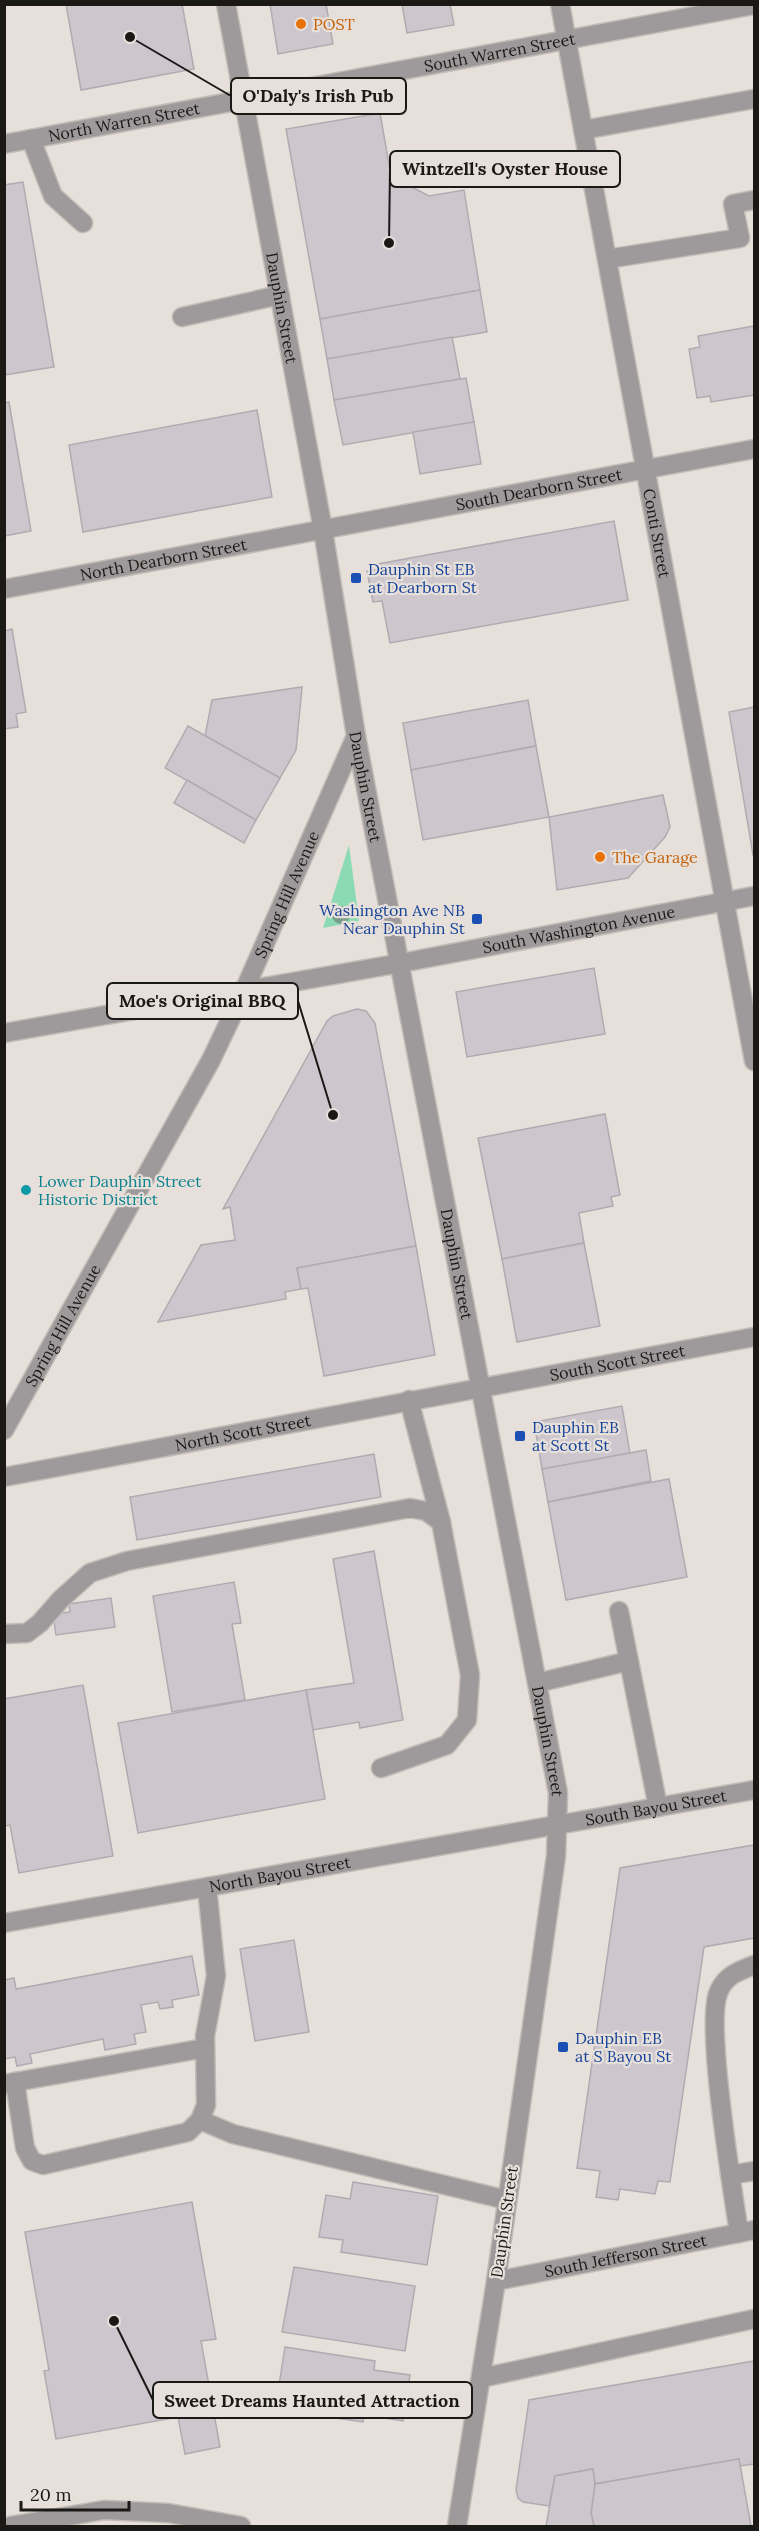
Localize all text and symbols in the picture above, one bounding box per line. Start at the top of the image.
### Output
place label: POST [313,14,355,34]
marker: POST [294,17,308,31]
street label: South Warren Street [422,28,578,76]
callout: O'Daly's Irish Pub [231,78,406,114]
text: O'Daly's Irish Pub [242,84,394,107]
street label: North Warren Street [47,98,202,146]
callout: Wintzell's Oyster House [390,151,620,187]
text: Wintzell's Oyster House [402,157,608,180]
street label: Dauphin Street [262,251,302,366]
street label: South Dearborn Street [454,464,624,514]
street label: Conti Street [639,487,675,580]
street label: North Dearborn Street [78,534,249,585]
place label: Dauphin St EB at Dearborn St [368,559,478,597]
marker: Dauphin St EB at Dearborn St [349,571,363,585]
street label: Dauphin Street [345,729,386,845]
street label: Spring Hill Avenue [250,827,323,961]
place label: The Garage [612,847,698,867]
marker: The Garage [593,850,607,864]
place label: Washington Ave NB Near Dauphin St [319,900,466,938]
street label: South Washington Avenue [481,901,677,957]
marker: Washington Ave NB Near Dauphin St [470,912,484,926]
callout: Moe's Original BBQ [107,983,298,1019]
text: Moe's Original BBQ [119,989,286,1012]
place label: Lower Dauphin Street Historic District [38,1171,202,1209]
marker: Lower Dauphin Street Historic District [19,1183,33,1197]
street label: Dauphin Street [437,1207,477,1322]
street label: Spring Hill Avenue [20,1260,105,1390]
street label: South Scott Street [548,1340,687,1385]
street label: North Scott Street [173,1410,313,1455]
place label: Dauphin EB at Scott St [532,1417,619,1455]
marker: Dauphin EB at Scott St [513,1429,527,1443]
street label: Dauphin Street [528,1684,568,1798]
street label: South Bayou Street [584,1785,729,1830]
street label: North Bayou Street [207,1852,353,1896]
place label: Dauphin EB at S Bayou St [575,2028,672,2066]
marker: Dauphin EB at S Bayou St [556,2040,570,2054]
street label: Dauphin Street [486,2164,522,2279]
street label: South Jefferson Street [543,2229,709,2281]
callout: Sweet Dreams Haunted Attraction [153,2382,472,2418]
text: Sweet Dreams Haunted Attraction [164,2389,460,2412]
scale bar [21,2474,129,2512]
text: 20 m [30,2483,72,2506]

